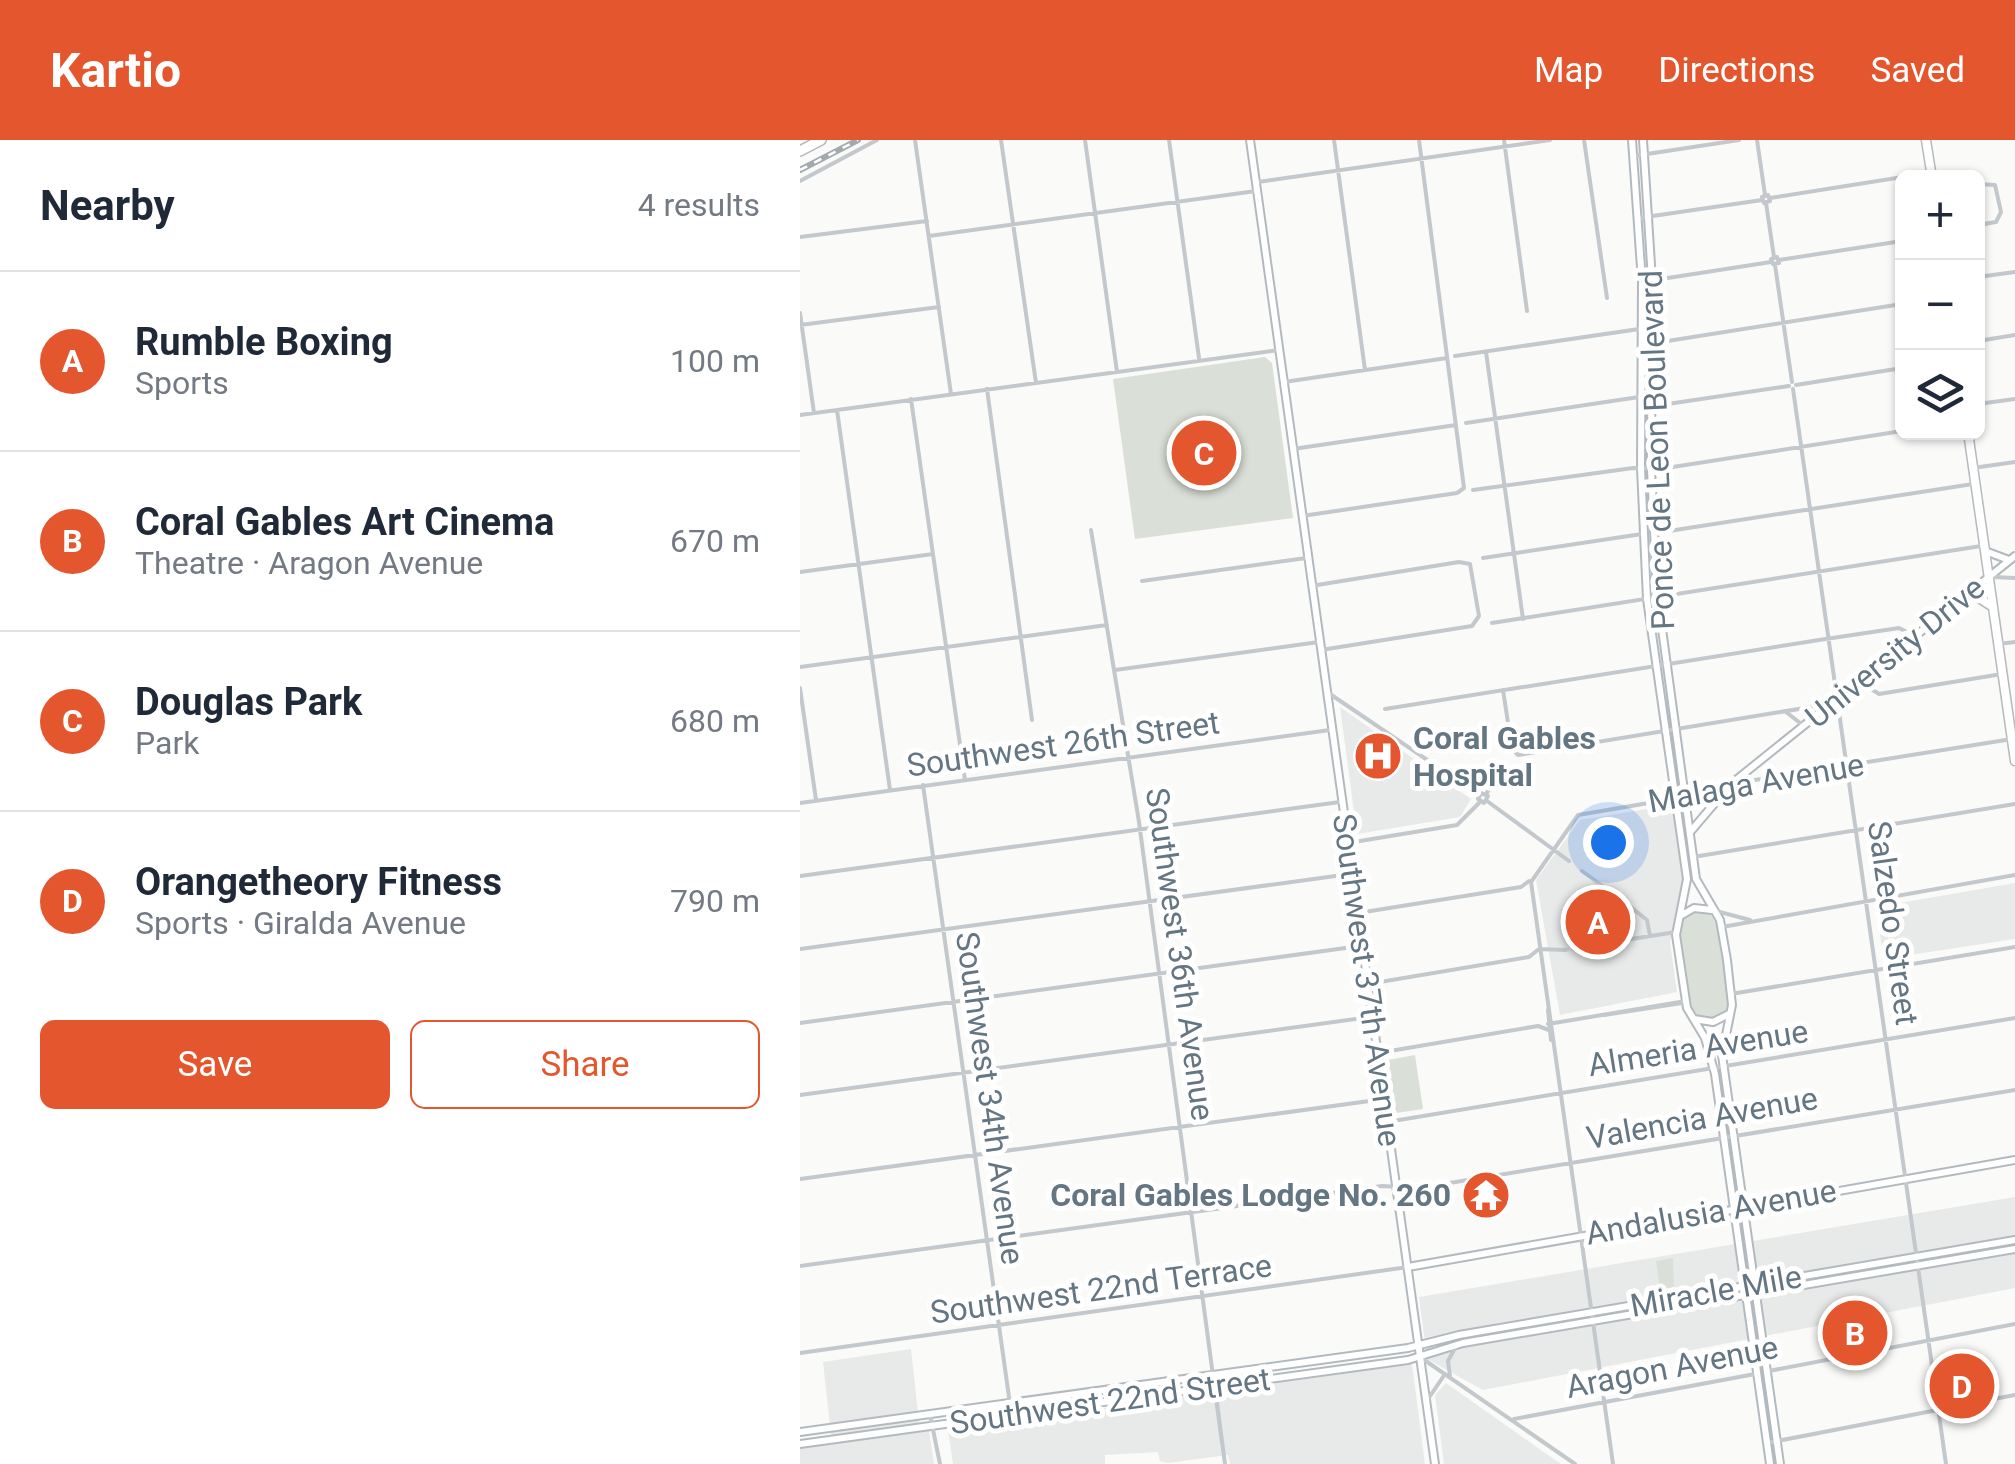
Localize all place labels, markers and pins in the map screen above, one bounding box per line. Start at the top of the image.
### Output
pin: C [1172,416,1236,490]
place label: Coral Gables Hospital [1413,719,1596,794]
hospital icon: Coral Gables Hospital [1352,730,1404,782]
pin: A [1566,884,1630,960]
temple icon: Coral Gables Lodge No. 260 [1460,1169,1512,1221]
place label: Coral Gables Lodge No. 260 [1050,1176,1451,1214]
pin: B [1822,1296,1888,1370]
pin: D [1930,1348,1994,1424]

